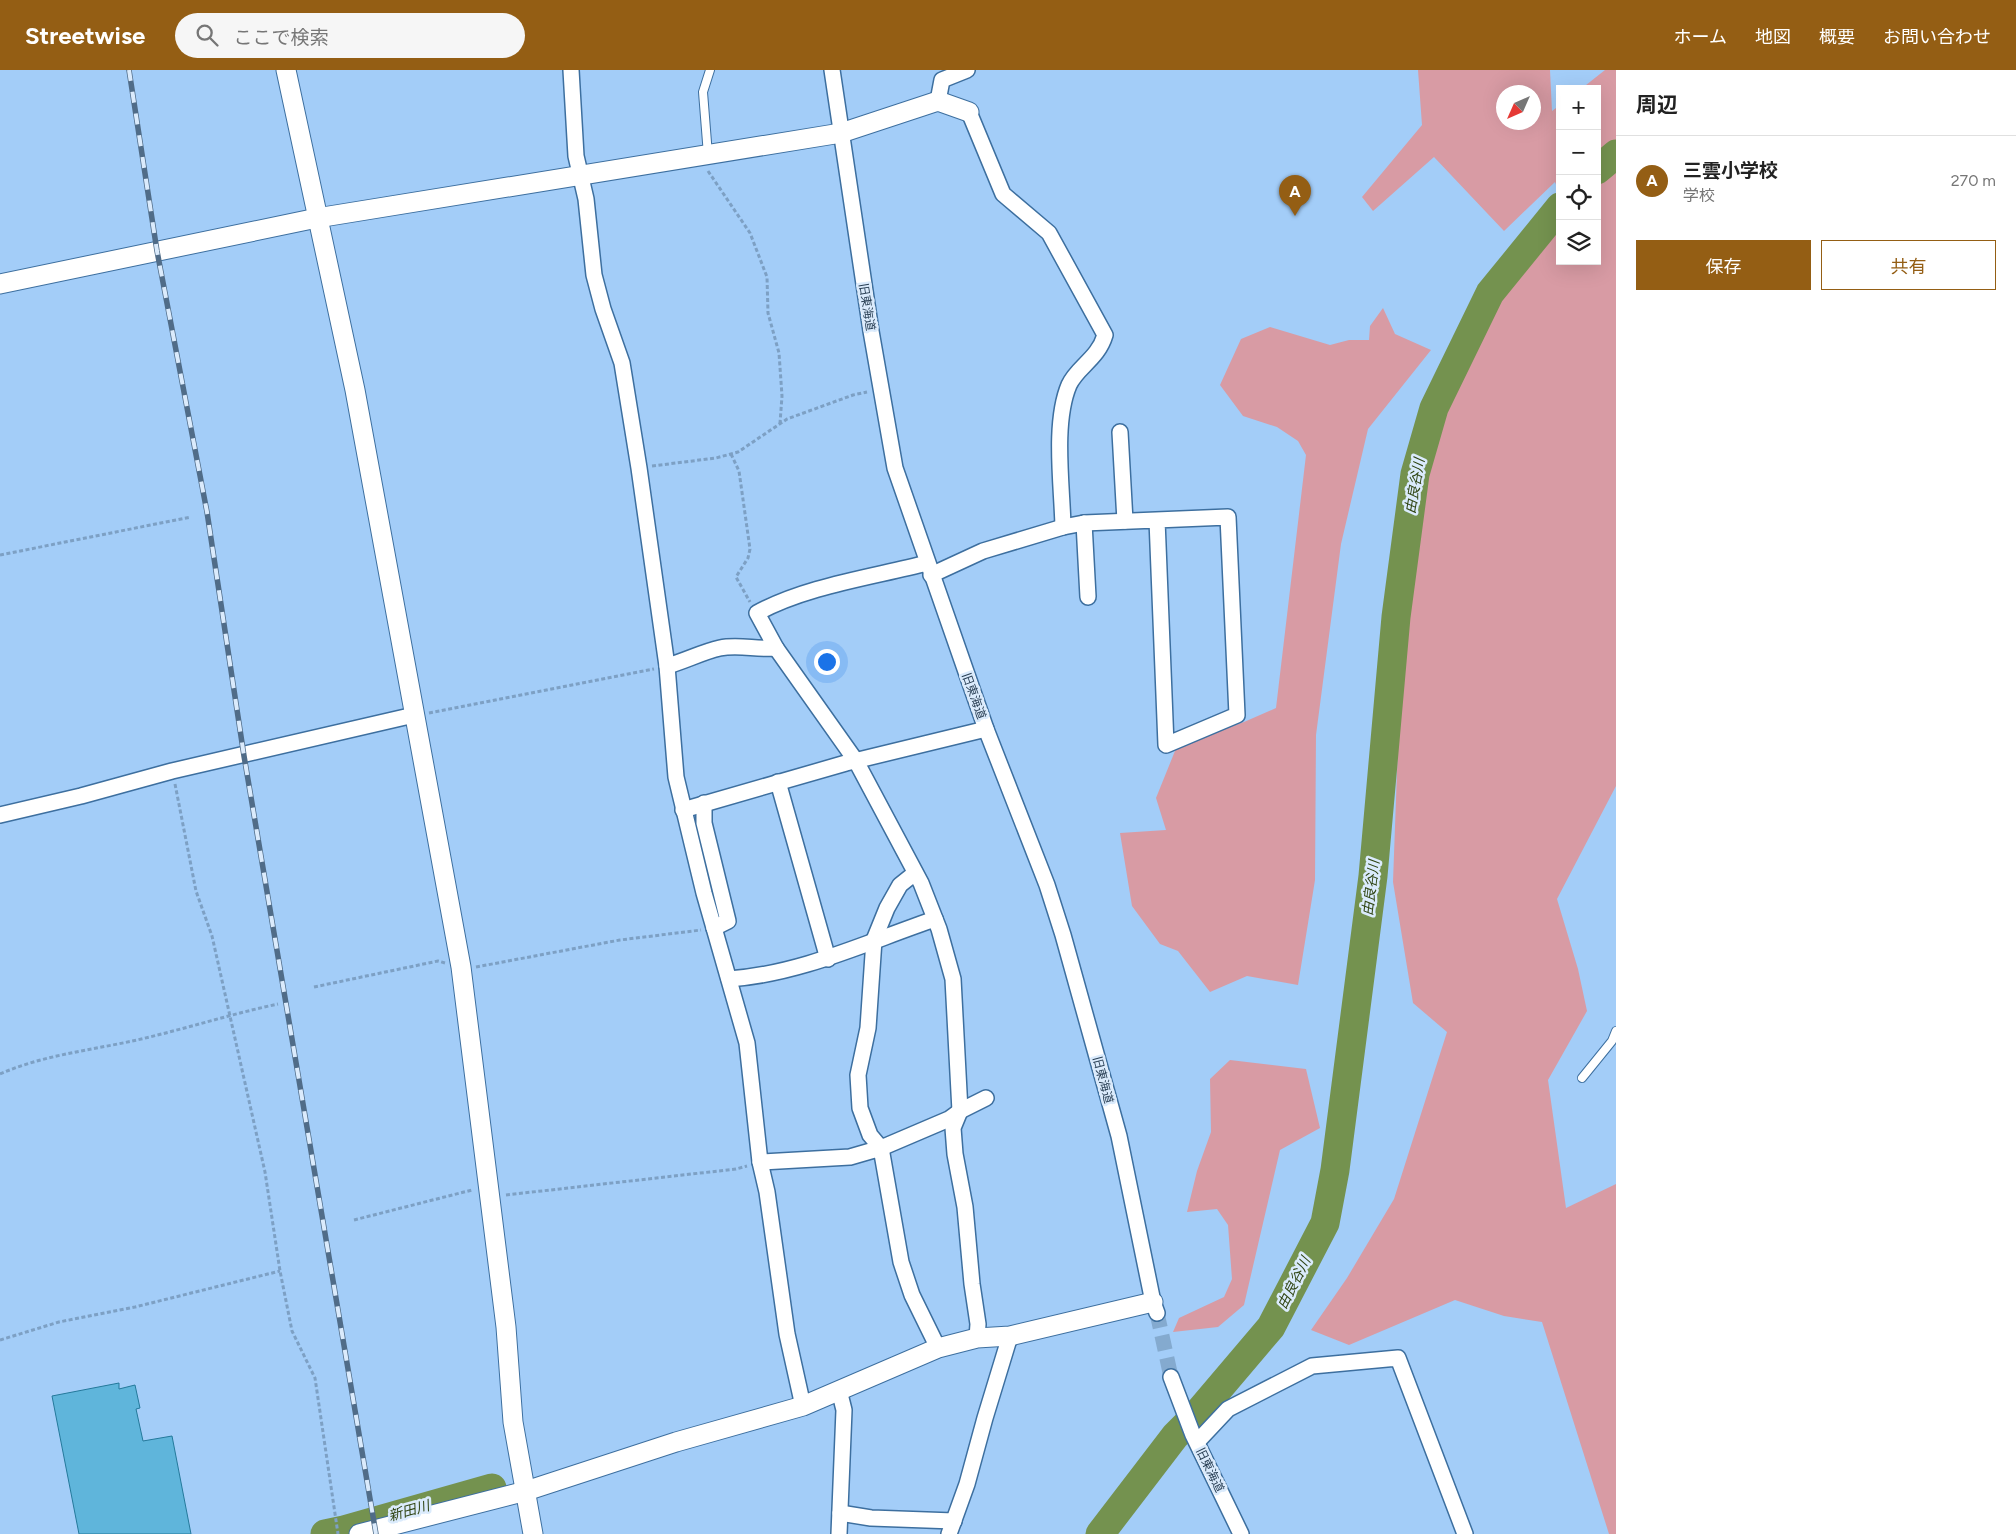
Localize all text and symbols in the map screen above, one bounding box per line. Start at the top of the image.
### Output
search box [175,13,525,58]
text: Streetwise [25,21,145,50]
icon: search [193,21,221,49]
text: ここで検索 [233,26,328,49]
text: ホーム [1674,26,1727,48]
text: 地図 [1755,26,1791,48]
text: 概要 [1819,26,1855,48]
text: お問い合わせ [1883,26,1991,48]
north arrow [1496,85,1541,130]
map controls [1556,85,1601,265]
button: + [1556,85,1601,130]
text: 周辺 [1636,92,1678,117]
button: − [1556,130,1601,175]
text: 三雲小学校 [1683,159,1778,182]
text: A [1646,171,1658,190]
text: 270 m [1951,171,1996,190]
pin: A [1279,175,1311,216]
button: locate [1556,175,1601,220]
text: 学校 [1683,186,1715,205]
button: layers [1556,220,1601,265]
button: 保存 [1636,240,1811,290]
button: 共有 [1821,240,1996,290]
street label: 旧東海道 [856,282,878,332]
water label: 由良谷川 [1402,455,1429,515]
your location [814,649,840,675]
street label: 旧東海道 [959,671,989,721]
water label: 由良谷川 [1359,857,1383,917]
street label: 旧東海道 [1090,1055,1116,1105]
water label: 由良谷川 [1274,1252,1315,1312]
street label: 旧東海道 [1193,1445,1227,1495]
water label: 新田川 [386,1496,433,1525]

